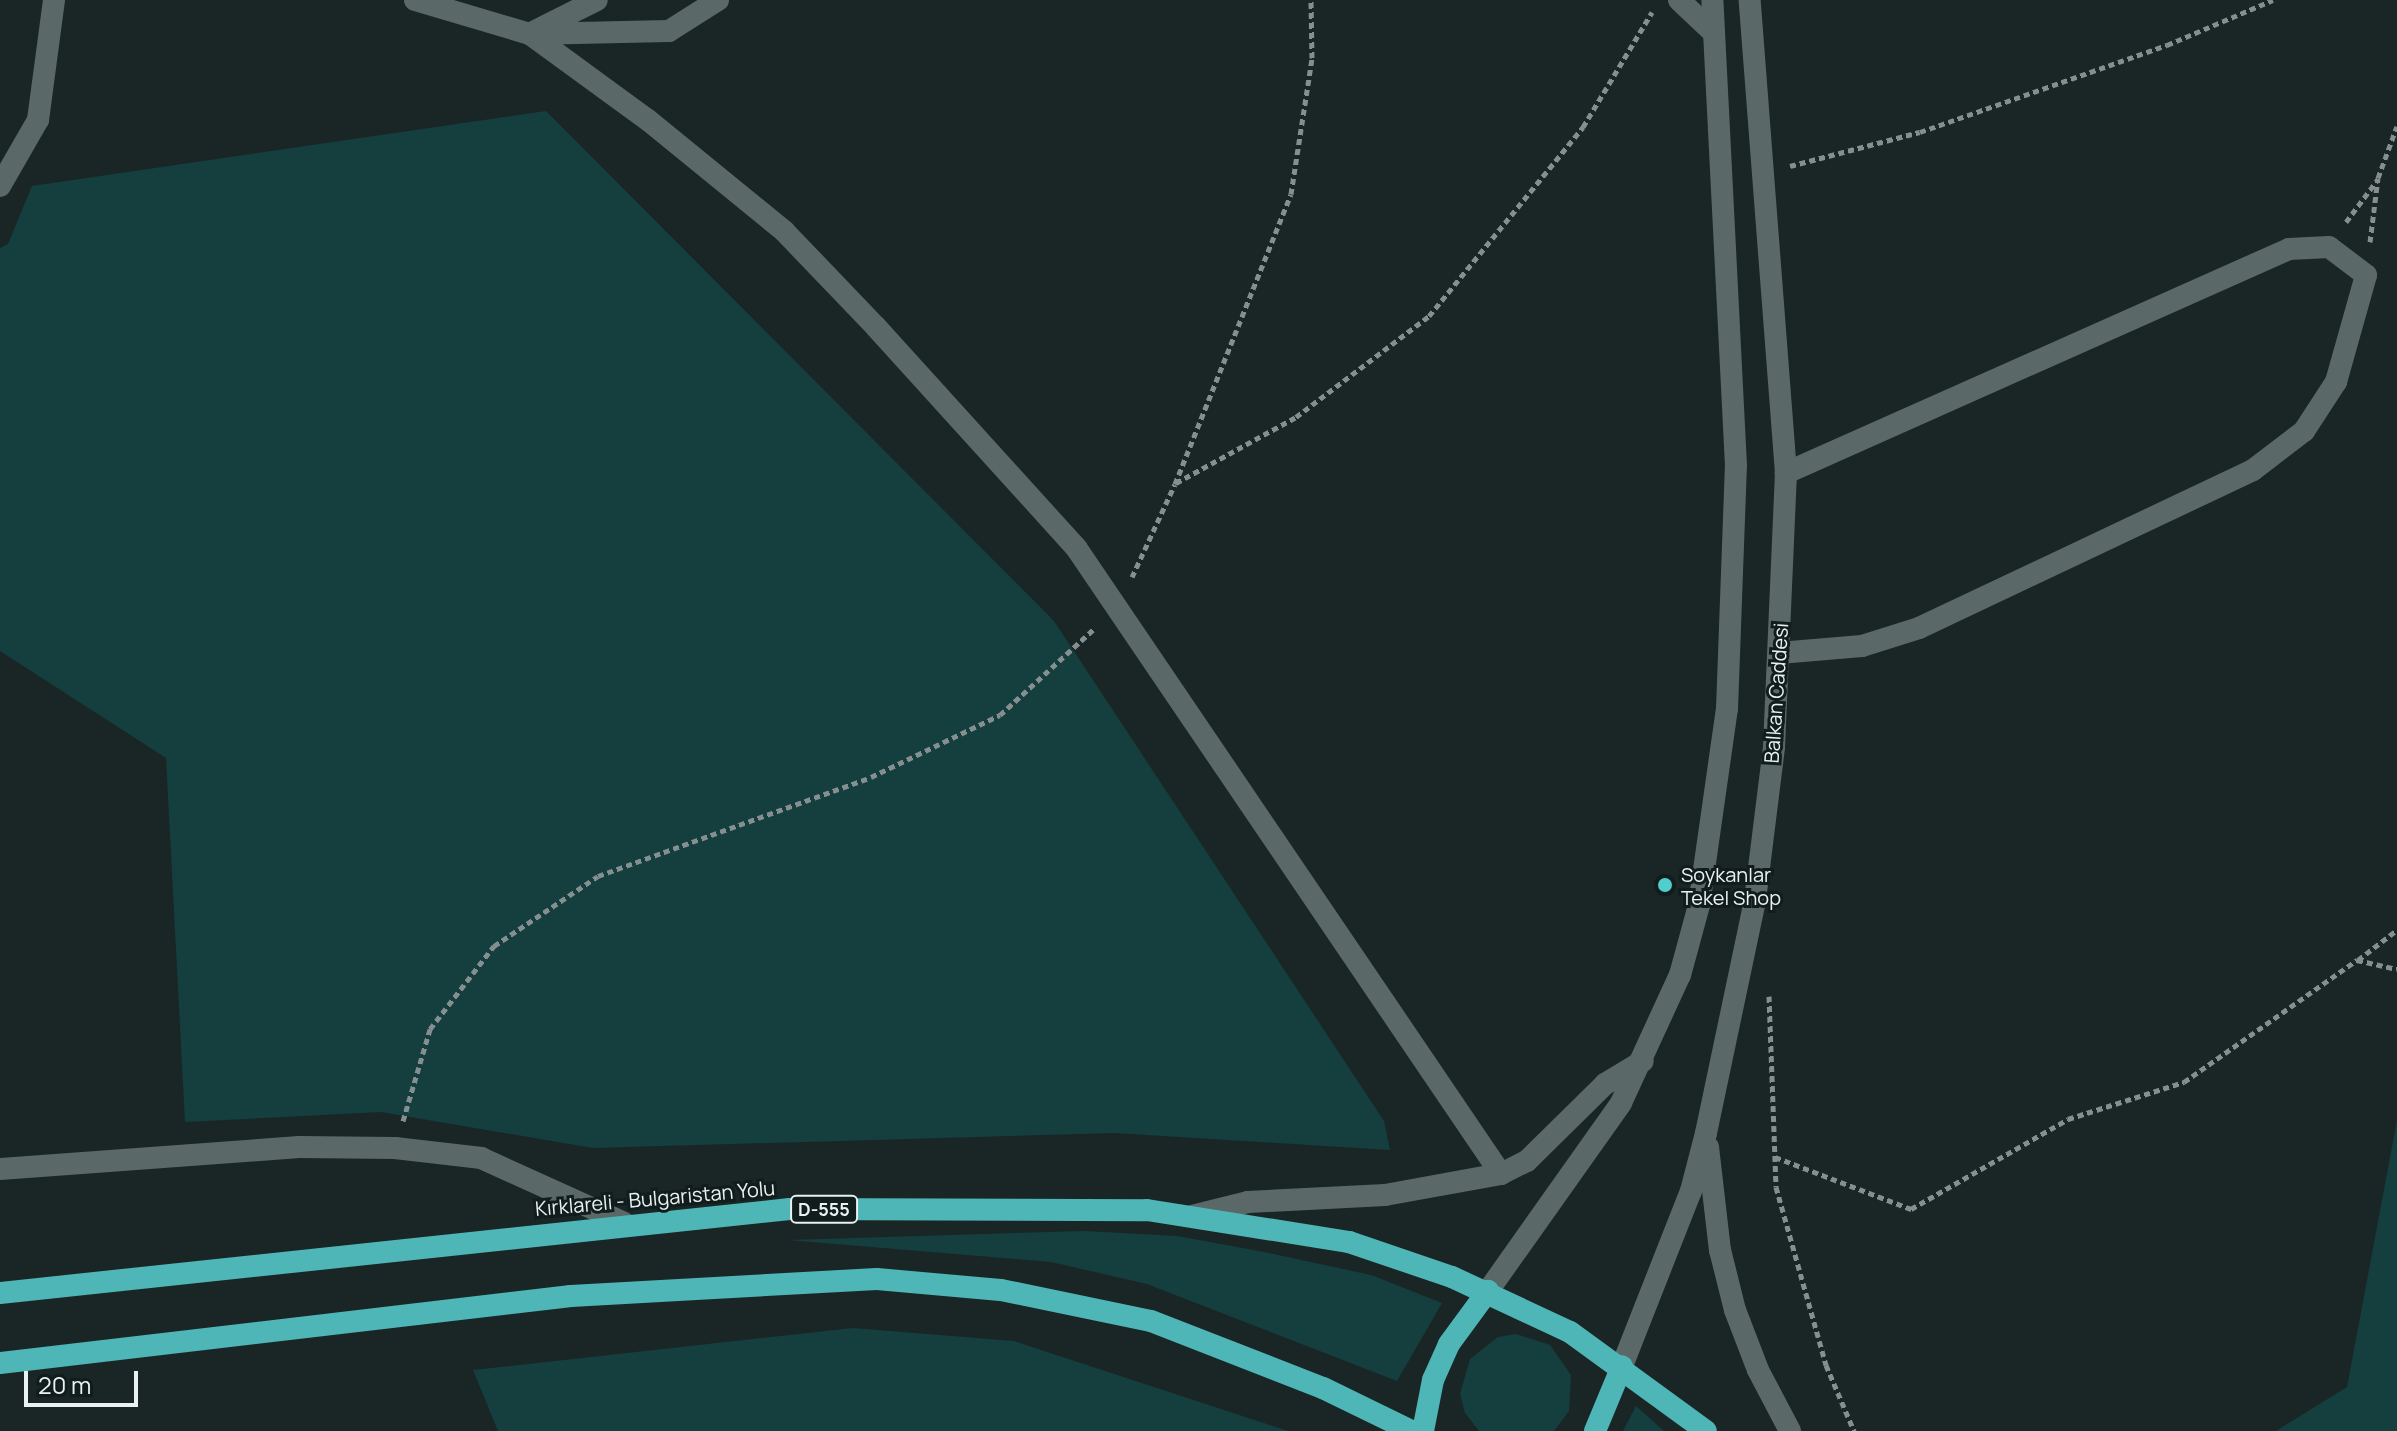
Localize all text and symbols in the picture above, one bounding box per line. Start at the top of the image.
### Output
street label: Balkan Caddesi [1759,622,1793,764]
place label: Soykanlar Tekel Shop [1681,862,1781,909]
marker: Soykanlar Tekel Shop [1656,876,1674,894]
street label: Kırklareli - Bulgaristan Yolu [534,1176,776,1220]
road number: D-555 [790,1195,858,1223]
scale bar [28,1355,142,1405]
text: 20 m [38,1368,91,1401]

